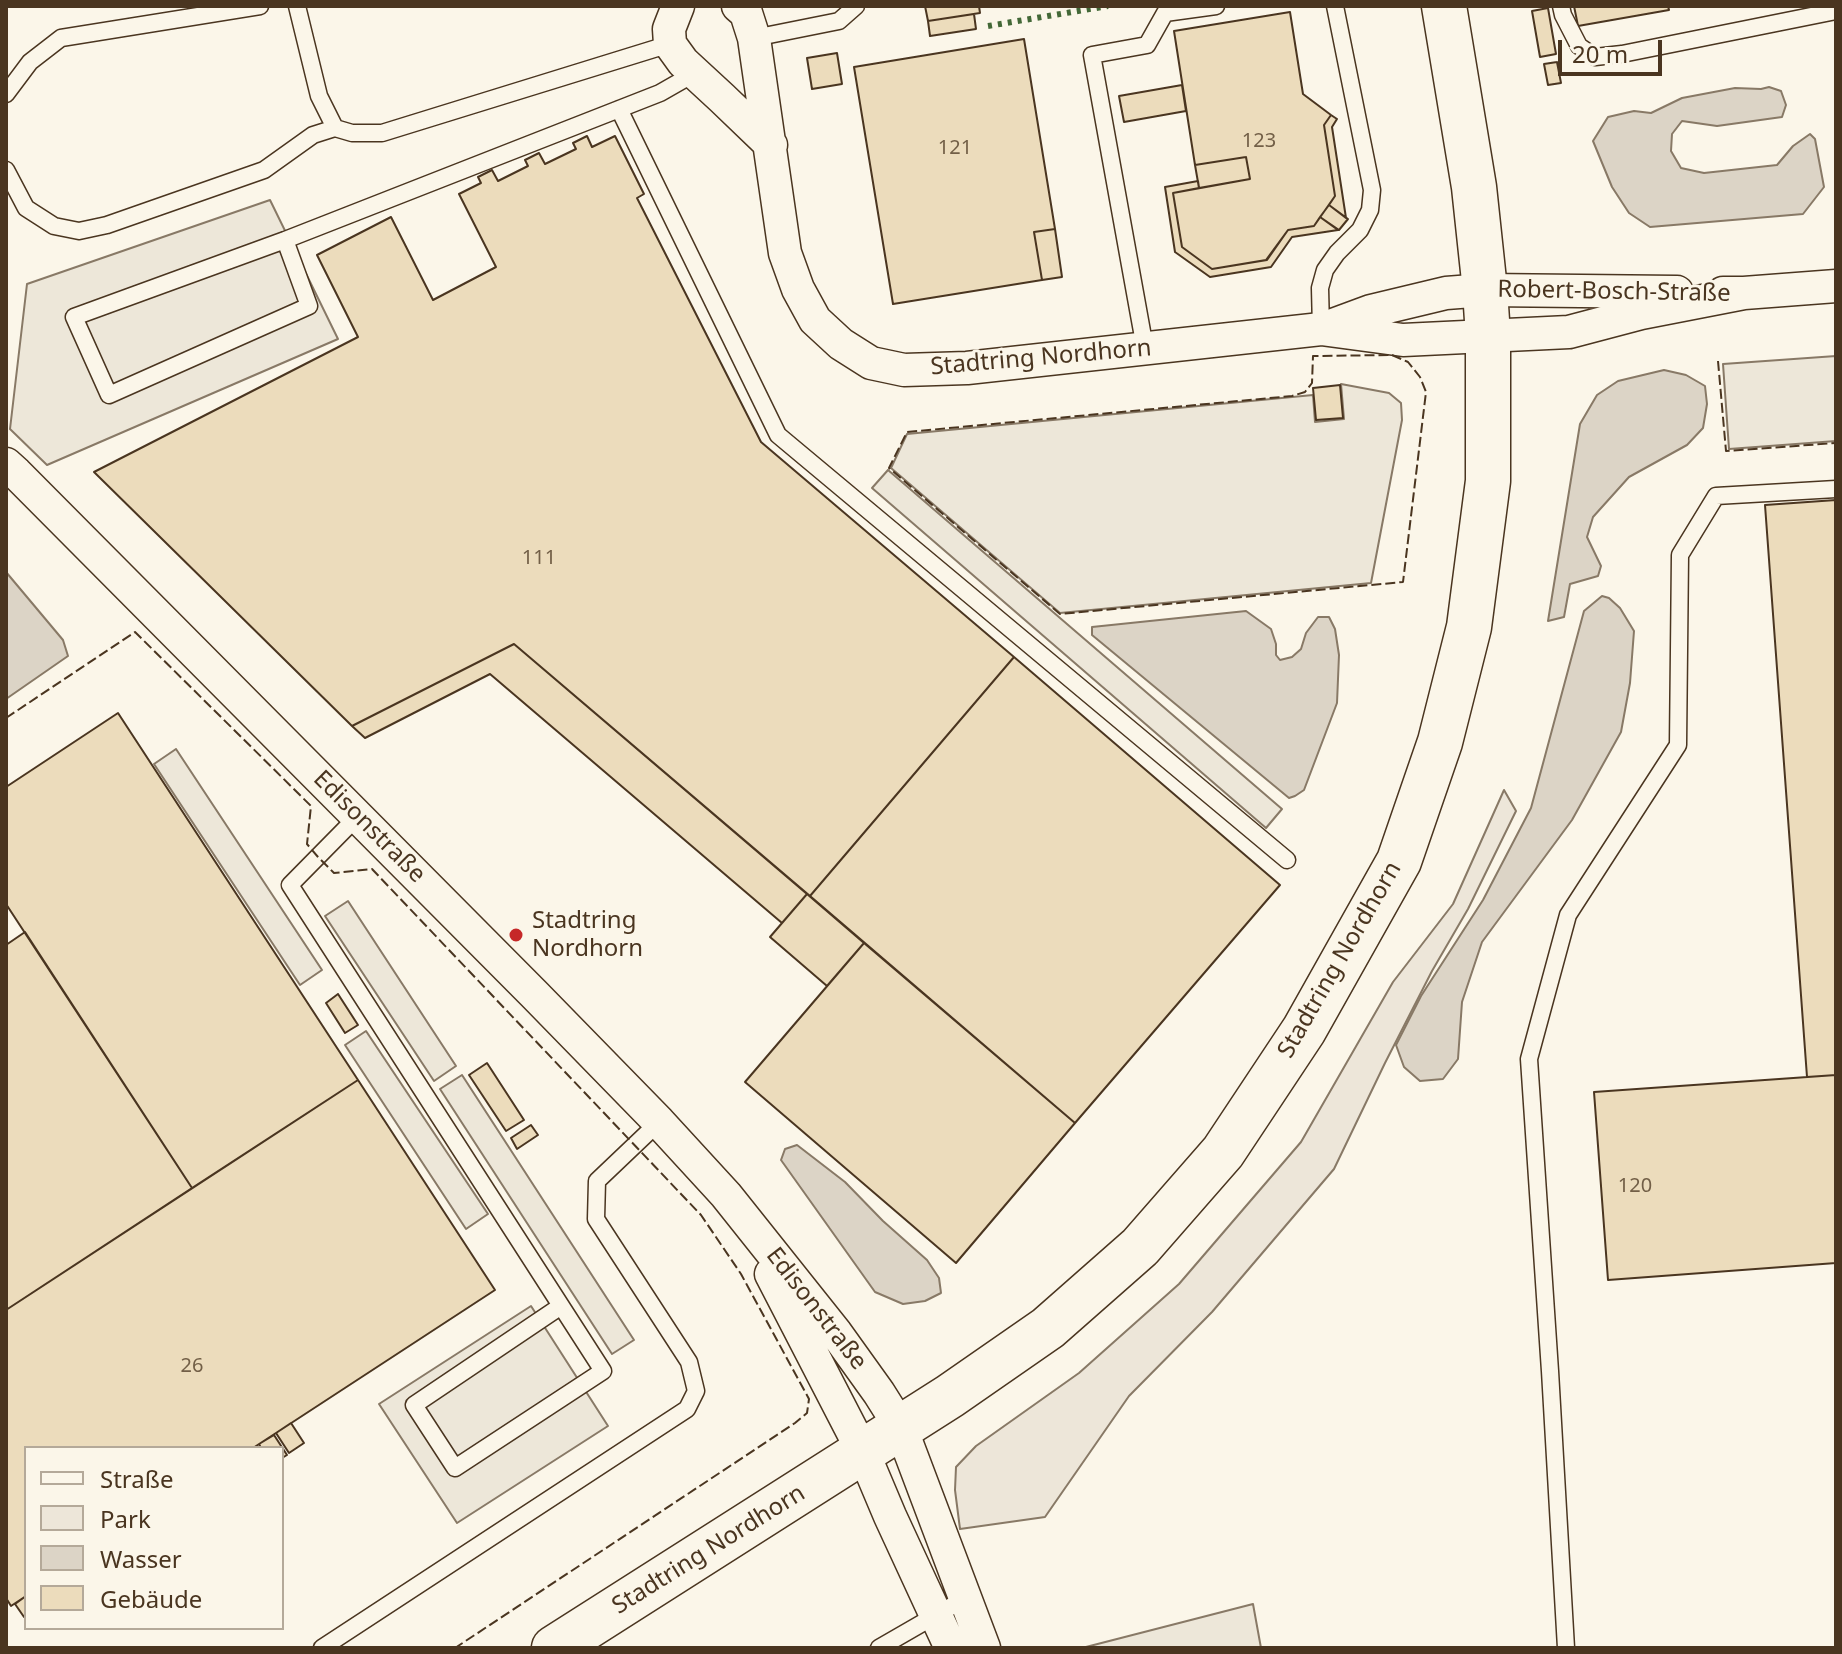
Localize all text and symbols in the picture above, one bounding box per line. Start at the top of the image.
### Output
scale bar [1562,24,1666,74]
text: 20 m [1572,37,1628,70]
house number: 123 [1242,129,1276,153]
house number: 121 [938,136,972,160]
street label: Robert-Bosch-Straße [1497,276,1731,308]
street label: Stadtring Nordhorn [929,334,1153,382]
house number: 111 [522,546,556,570]
street label: Edisonstraße [307,765,431,889]
street label: Stadtring Nordhorn [1272,857,1408,1063]
place label: Stadtring Nordhorn [532,907,643,963]
marker: Stadtring Nordhorn [507,926,525,944]
house number: 120 [1618,1174,1652,1198]
street label: Edisonstraße [759,1242,873,1376]
house number: 26 [181,1354,203,1378]
legend [24,1446,284,1630]
text: Straße [100,1462,173,1495]
street label: Stadtring Nordhorn [607,1479,811,1621]
text: Park [100,1502,151,1535]
text: Wasser [100,1542,182,1575]
text: Gebäude [100,1582,202,1615]

